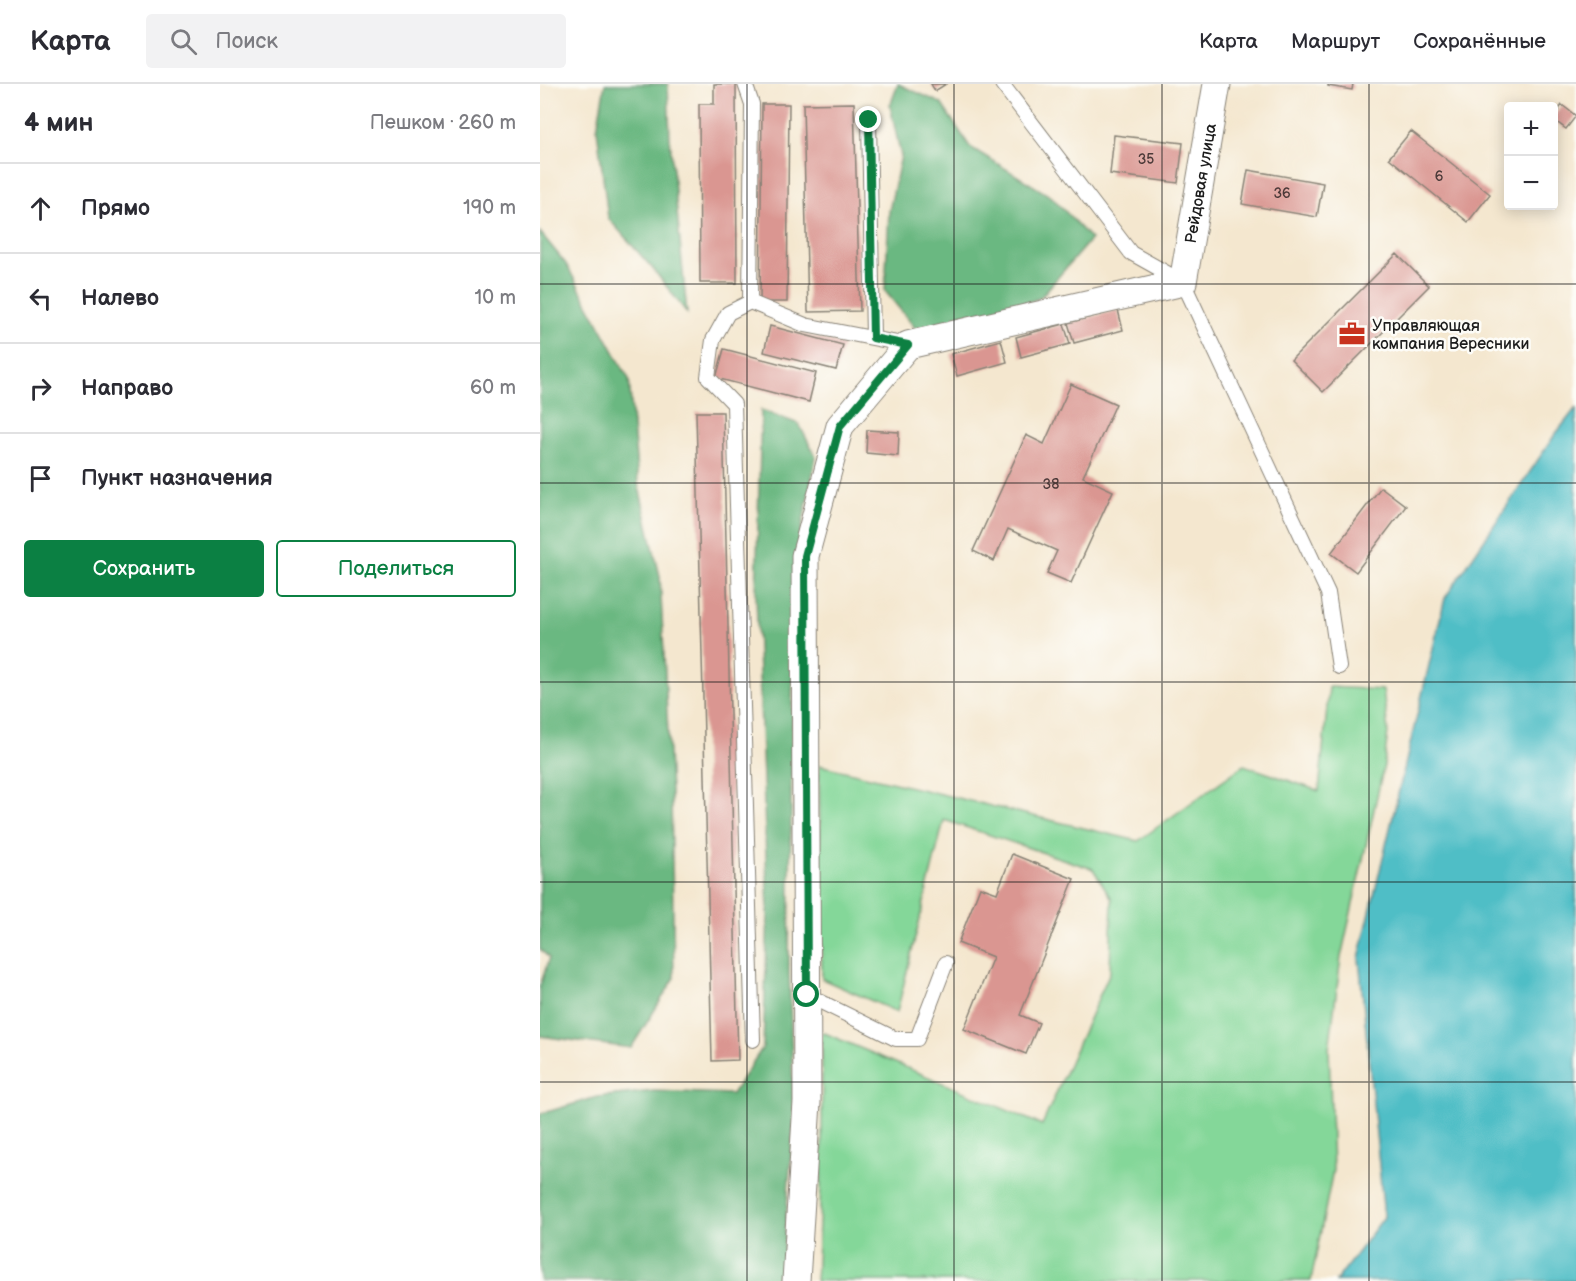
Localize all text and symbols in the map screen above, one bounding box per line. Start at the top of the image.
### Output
search box [146,14,566,68]
text: Карта [30,25,110,58]
icon: search [167,25,200,58]
text: Поиск [215,28,278,55]
text: Карта [1199,29,1258,54]
text: Маршрут [1291,29,1380,54]
text: Сохранённые [1413,29,1546,54]
map controls [1504,102,1558,210]
button: + [1504,102,1558,156]
route end [855,106,881,132]
text: 4 мин [24,108,93,139]
text: Пешком · 260 m [370,111,516,135]
street label: Рейдовая улица [1182,121,1221,245]
house number: 35 [1138,151,1154,168]
button: − [1504,156,1558,210]
house number: 6 [1435,168,1444,185]
house number: 36 [1273,185,1291,202]
icon: ahead [24,192,57,225]
text: Прямо [81,195,150,222]
text: 190 m [463,196,516,220]
icon: left [24,282,57,315]
text: Налево [81,285,159,312]
text: 10 m [475,286,516,310]
place label: Управляющая компания Вересники [1372,317,1529,354]
office icon: Управляющая компания Вересники [1337,319,1367,349]
icon: right [24,372,57,405]
text: Направо [81,375,173,402]
text: 60 m [470,376,516,400]
icon: arrive [24,462,57,495]
text: Пункт назначения [81,465,273,492]
house number: 38 [1043,476,1059,493]
button: Сохранить [24,540,264,597]
button: Поделиться [276,540,516,597]
route start [793,981,819,1007]

